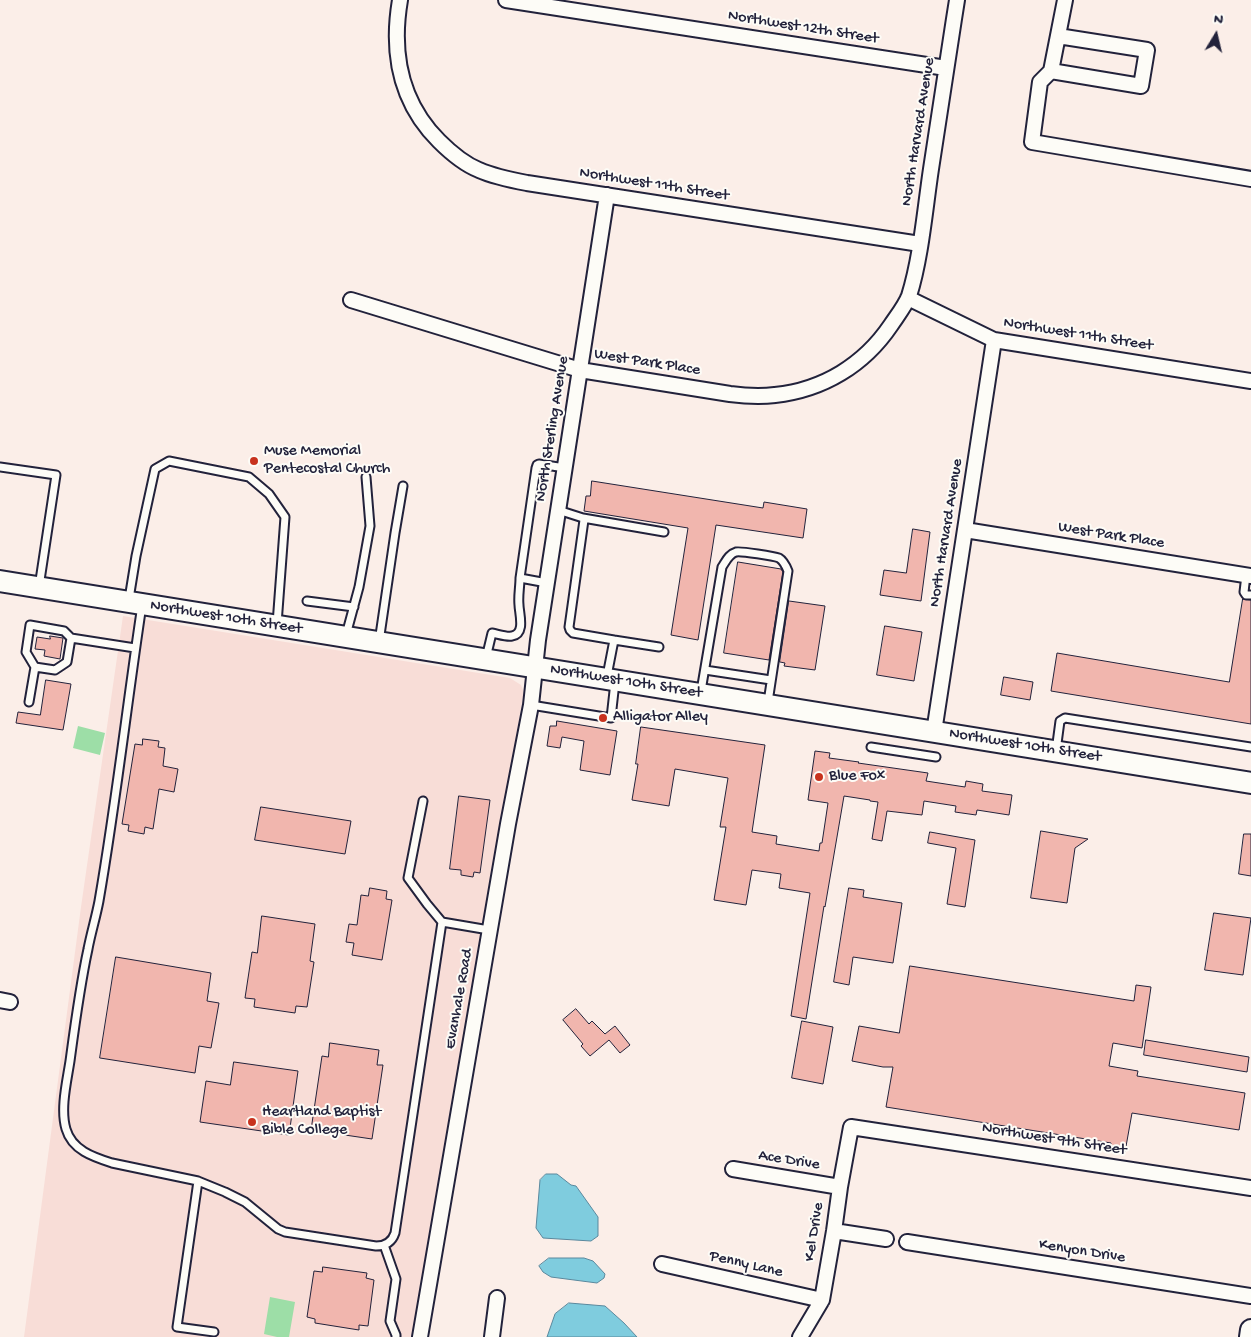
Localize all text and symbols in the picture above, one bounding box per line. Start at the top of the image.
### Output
street label: Northwest 12th Street [726,7,880,49]
north arrow [1191,10,1241,60]
text: N [1213,11,1224,29]
street label: North Harvard Avenue [898,56,940,208]
street label: Northwest 11th Street [578,164,730,206]
street label: Northwest 11th Street [1002,314,1154,356]
street label: West Park Place [593,345,701,381]
street label: North Sterling Avenue [532,355,574,503]
place label: Muse Memorial Pentecostal Church [264,442,390,480]
marker: Muse Memorial Pentecostal Church [248,455,260,467]
street label: North Harvard Avenue [926,457,968,609]
street label: West Park Place [1057,518,1165,554]
street label: Northwest 10th Street [149,597,303,639]
street label: Northwest 10th Street [549,661,703,703]
place label: Alligator Alley [613,708,708,728]
marker: Alligator Alley [597,712,609,724]
street label: Northwest 10th Street [948,725,1102,767]
place label: Blue Fox [829,767,885,787]
marker: Blue Fox [813,771,825,783]
street label: Evanhale Road [442,947,478,1051]
place label: Heartland Baptist Bible College [262,1103,381,1141]
marker: Heartland Baptist Bible College [246,1116,258,1128]
street label: Northwest 9th Street [980,1119,1128,1161]
street label: Ace Drive [757,1147,821,1175]
street label: Kel Drive [801,1201,829,1263]
street label: Kenyon Drive [1037,1236,1127,1268]
street label: Penny Lane [708,1247,784,1283]

